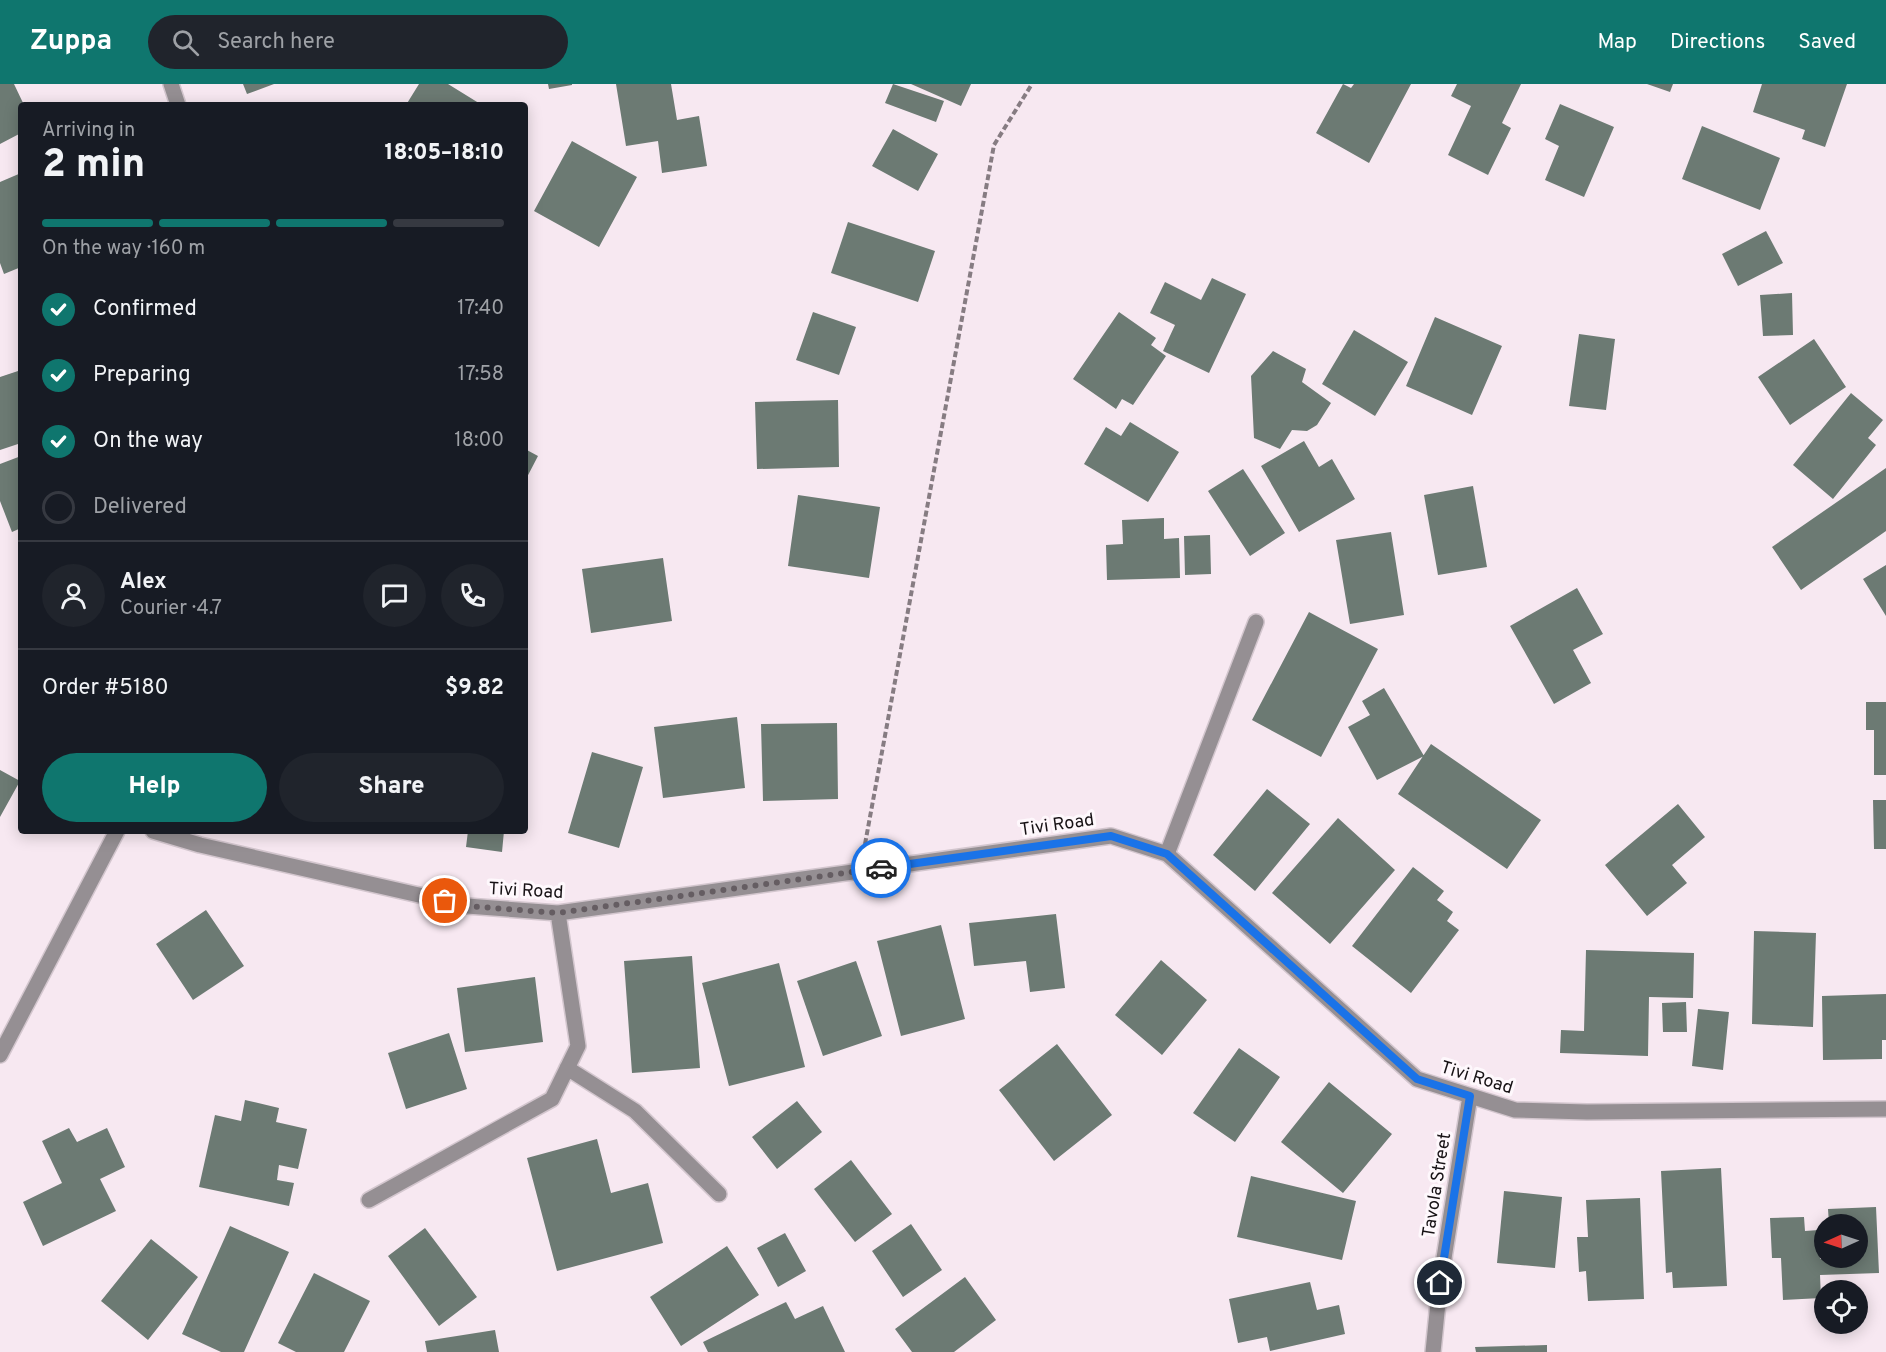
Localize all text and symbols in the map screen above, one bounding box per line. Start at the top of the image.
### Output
search box [148,15,568,69]
text: Zuppa [30,24,112,60]
icon: search [169,26,202,59]
text: Search here [217,29,335,56]
text: Map [1597,29,1637,56]
text: Directions [1670,29,1765,56]
text: Saved [1798,29,1856,56]
text: Arriving in [42,118,135,144]
text: 18:05–18:10 [385,140,504,167]
text: 2 min [42,142,145,191]
text: On the way · 160 m [42,236,205,262]
icon: check [42,293,75,326]
text: Confirmed [93,296,197,323]
text: 17:40 [457,296,504,322]
icon: check [42,359,75,392]
text: Preparing [93,362,191,389]
text: 17:58 [458,362,504,388]
icon: check [42,425,75,458]
text: On the way [93,428,203,455]
text: 18:00 [454,428,504,454]
text: Delivered [93,494,187,521]
button: person [42,564,105,627]
button: chat [363,564,426,627]
button: phone [441,564,504,627]
text: Alex [120,569,167,596]
text: Courier · 4.7 [120,596,222,622]
text: Order #5180 [42,675,169,702]
text: $9.82 [445,675,504,702]
button: Help [42,753,267,822]
button: Share [279,753,504,822]
street label: Tivi Road [1019,809,1096,842]
courier [851,838,911,898]
icon: car [865,852,898,885]
pin [419,875,470,926]
street label: Tivi Road [488,878,564,905]
icon: bag [428,884,461,917]
street label: Tivi Road [1437,1057,1516,1100]
street label: Tavola Street [1418,1131,1457,1239]
north arrow [1814,1214,1868,1268]
map controls [1814,1214,1868,1334]
pin [1414,1257,1465,1308]
icon: home [1423,1266,1456,1299]
button: locate [1814,1280,1868,1334]

